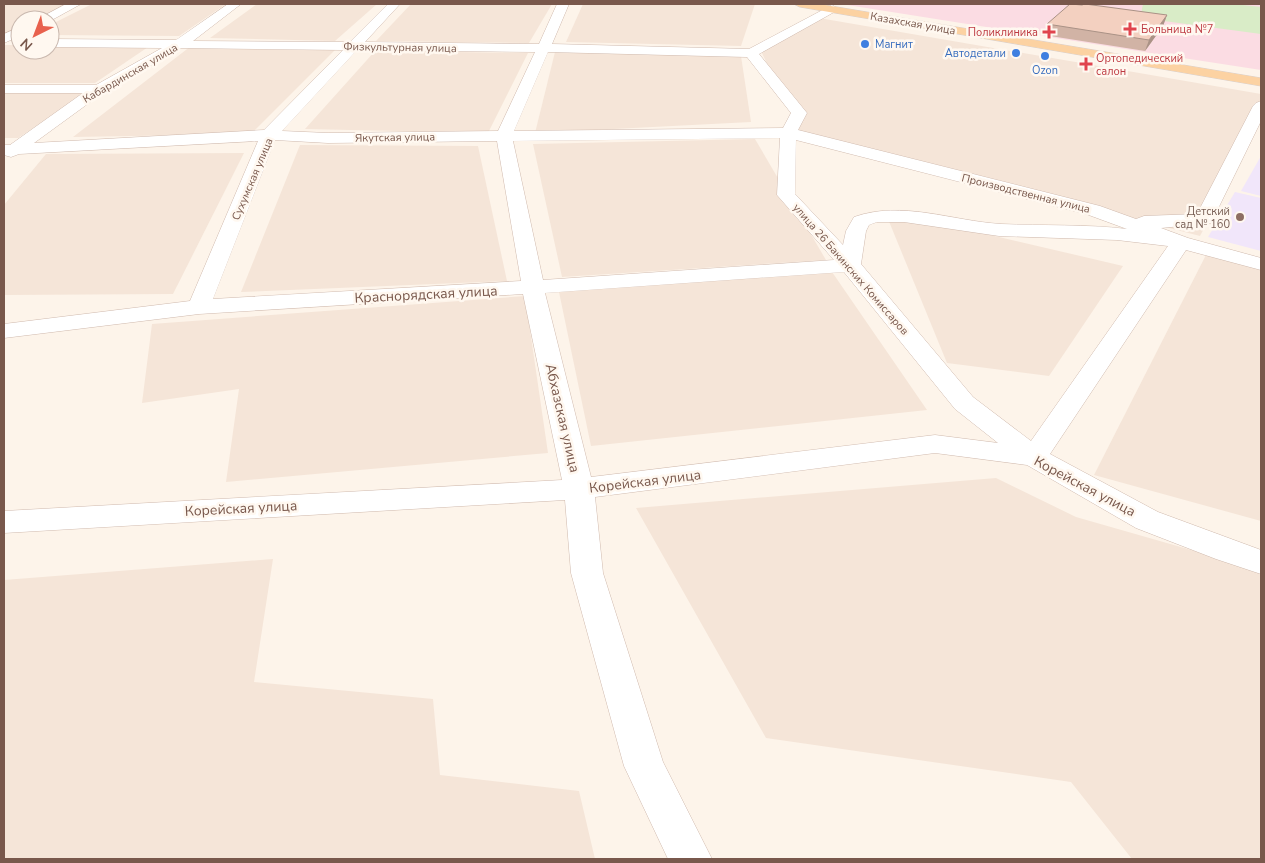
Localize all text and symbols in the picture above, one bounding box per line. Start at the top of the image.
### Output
street label: Казахская улица [869,9,957,38]
north arrow [10,10,60,60]
marker: Больница №7 [1123,22,1137,36]
place label: Больница №7 [1141,22,1213,37]
place label: Поликлиника [968,25,1038,40]
marker: Поликлиника [1042,25,1056,39]
text: N [16,34,37,55]
place label: Магнит [875,37,913,52]
marker: Магнит [859,38,871,50]
street label: Физкультурная улица [343,39,457,56]
street label: Кабардинская улица [80,40,181,107]
place label: Автодетали [945,46,1006,61]
marker: Автодетали [1010,47,1022,59]
marker: Ozon [1039,50,1051,62]
place label: Ортопедический салон [1096,51,1183,79]
marker: Ортопедический салон [1080,58,1092,70]
place label: Ozon [1032,63,1058,78]
street label: Якутская улица [355,129,435,146]
street label: Сухумская улица [228,136,277,223]
street label: Производственная улица [960,170,1092,217]
street label: улица 26 Бакинских Комиссаров [789,200,912,338]
place label: Детский сад № 160 [1175,204,1230,232]
marker: Детский сад № 160 [1234,211,1246,223]
street label: Краснорядская улица [354,281,498,308]
street label: Абхазская улица [541,362,584,475]
street label: Корейская улица [1031,452,1139,521]
street label: Корейская улица [588,465,702,498]
street label: Корейская улица [184,496,298,521]

